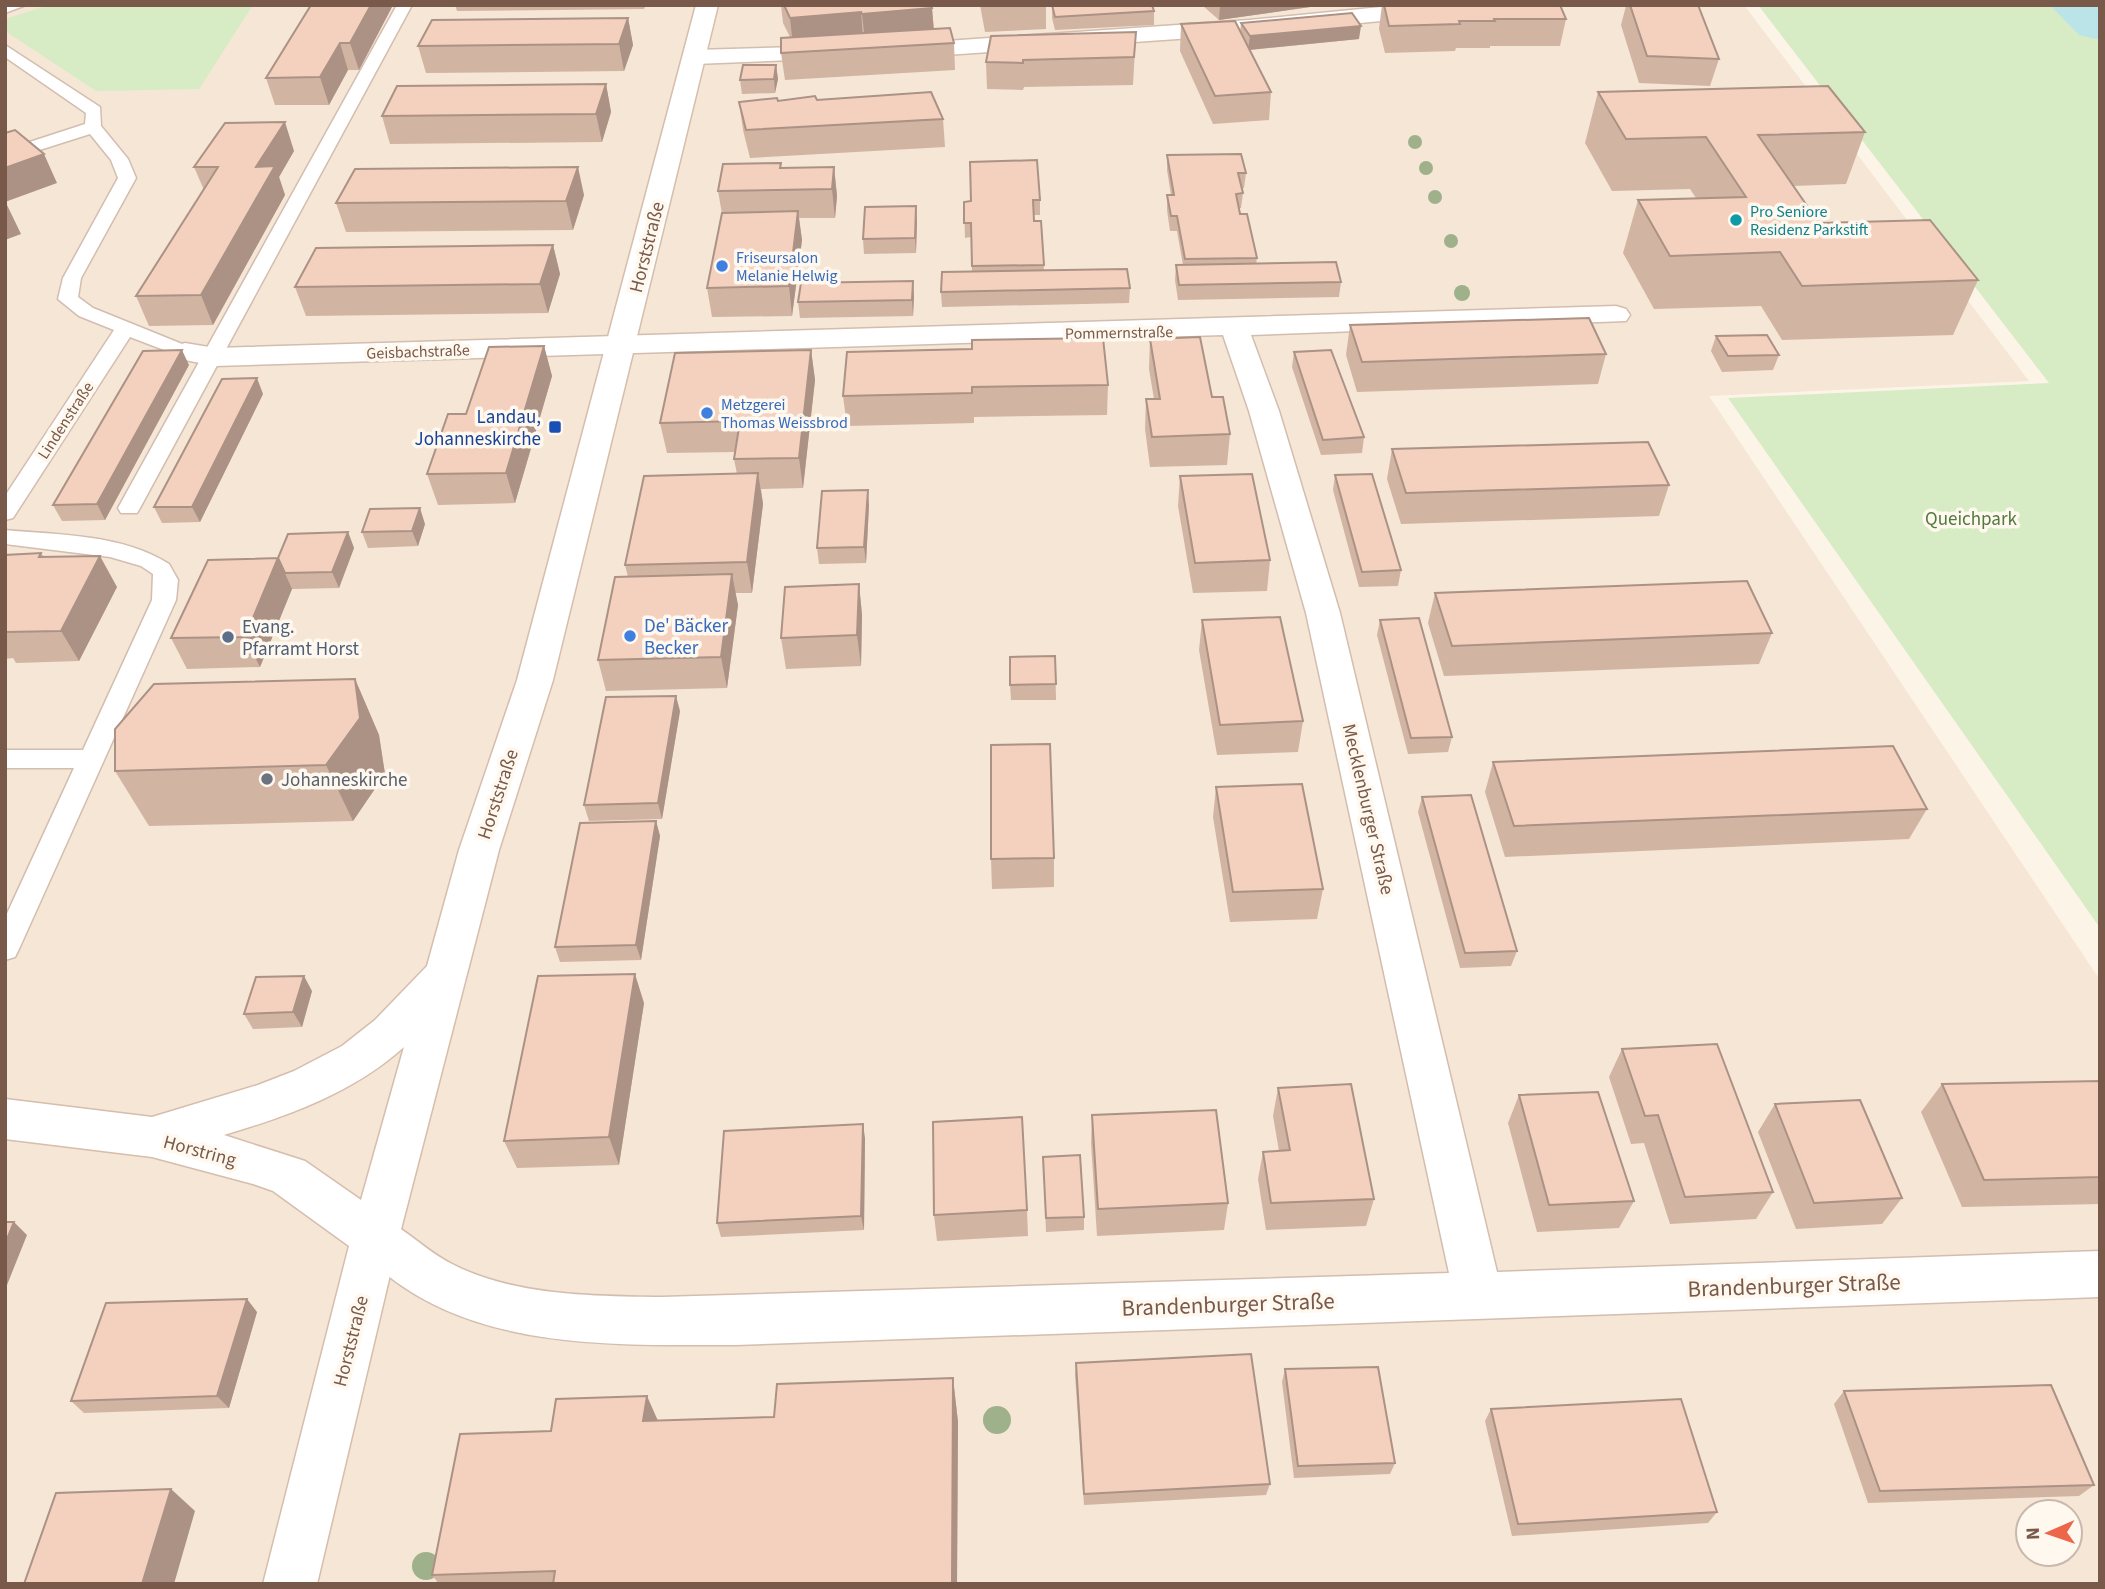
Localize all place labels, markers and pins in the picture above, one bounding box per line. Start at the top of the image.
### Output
place label: Pro Seniore Residenz Parkstift [1750,201,1869,241]
marker: Pro Seniore Residenz Parkstift [1728,212,1744,228]
place label: Friseursalon Melanie Helwig [736,247,838,287]
marker: Friseursalon Melanie Helwig [714,258,730,274]
place label: Metzgerei Thomas Weissbrod [721,394,848,434]
place label: Landau, Johanneskirche [415,404,541,453]
marker: Metzgerei Thomas Weissbrod [699,405,715,421]
marker: Landau, Johanneskirche [547,419,563,435]
place label: De' Bäcker Becker [644,613,729,662]
place label: Evang. Pfarramt Horst [242,614,360,663]
marker: De' Bäcker Becker [622,628,638,644]
marker: Evang. Pfarramt Horst [220,629,236,645]
place label: Johanneskirche [281,767,407,794]
marker: Johanneskirche [259,771,275,787]

